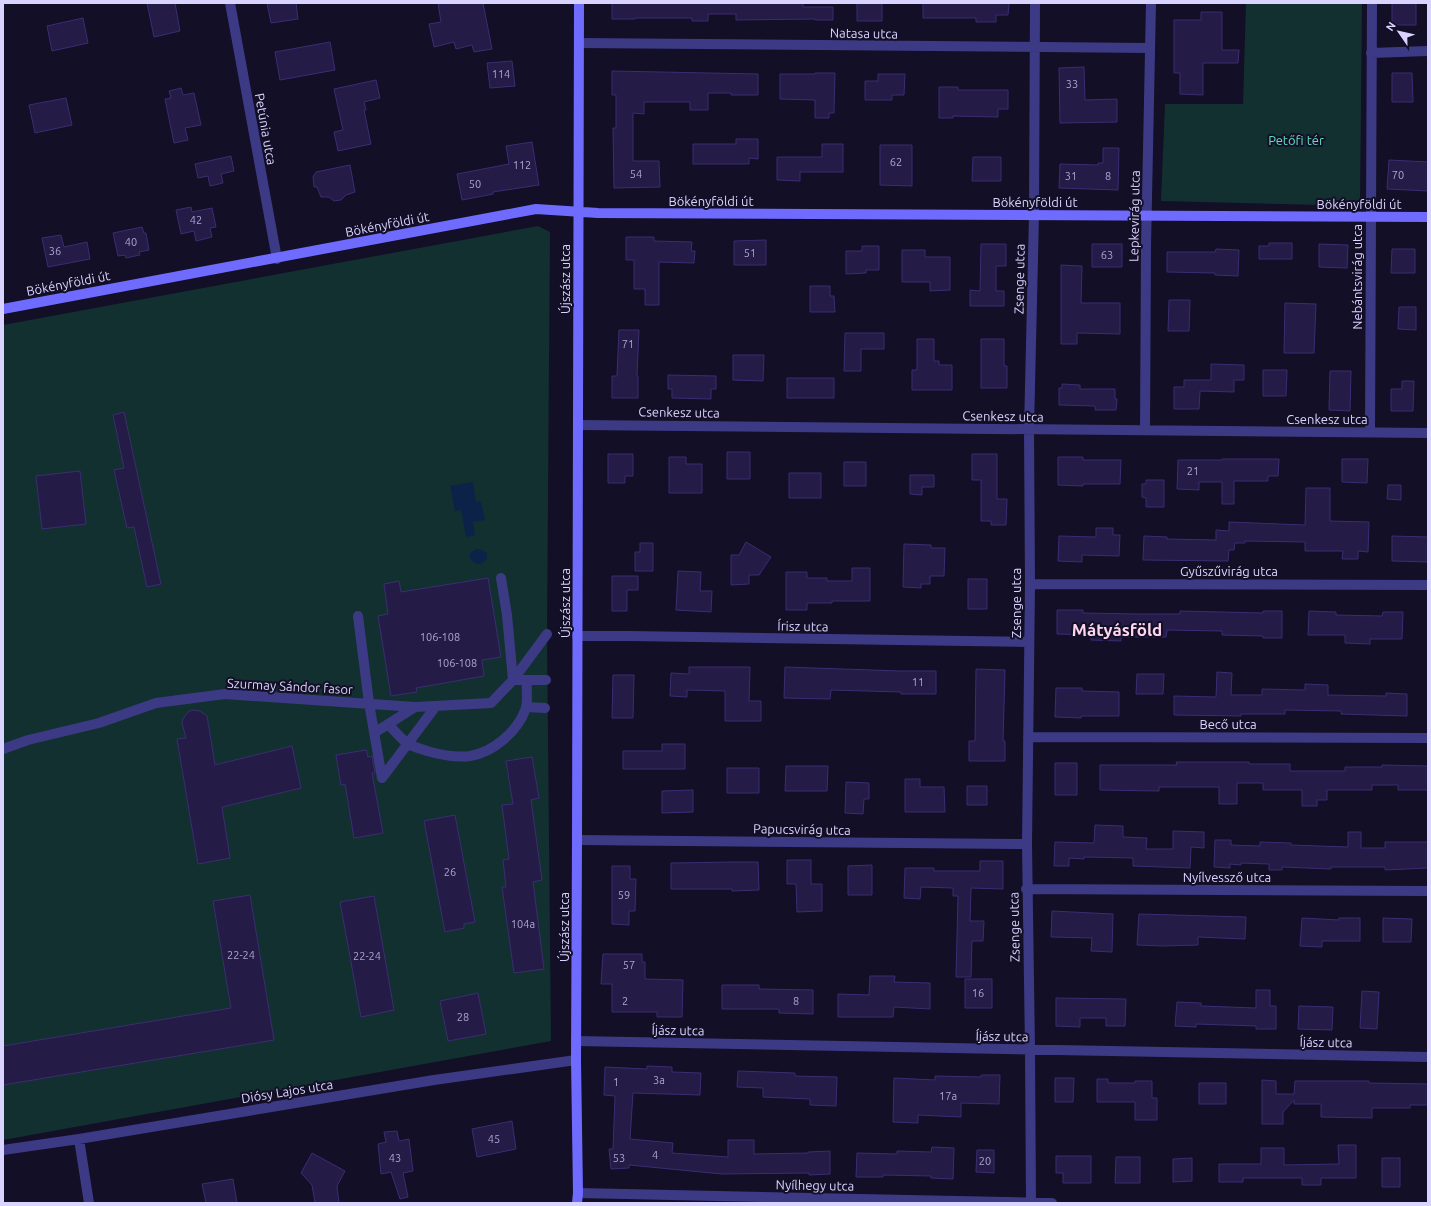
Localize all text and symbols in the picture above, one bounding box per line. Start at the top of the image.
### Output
north arrow [1379,12,1419,52]
text: N [1383,20,1398,33]
street label: Natasa utca [830,25,898,41]
house number: 114 [492,68,510,80]
house number: 33 [1066,78,1078,90]
street label: Petúnia utca [253,92,279,166]
park label: Petőfi tér [1268,133,1324,147]
house number: 62 [890,156,902,168]
house number: 112 [513,159,531,171]
house number: 54 [630,168,642,180]
house number: 70 [1392,169,1404,181]
house number: 31 [1065,170,1077,182]
house number: 8 [1105,170,1111,182]
street label: Lepkevirág utca [1126,170,1142,262]
house number: 50 [469,178,481,190]
street label: Bökényföldi út [668,194,754,208]
street label: Bökényföldi út [992,195,1078,209]
street label: Bökényföldi út [1316,197,1402,211]
street label: Bökényföldi út [344,209,430,239]
house number: 42 [190,214,202,226]
street label: Nebántsvirág utca [1350,224,1364,330]
house number: 40 [125,236,137,248]
street label: Újszász utca [557,244,572,314]
street label: Zsenge utca [1011,244,1027,314]
house number: 36 [49,245,61,257]
house number: 51 [744,247,756,259]
house number: 63 [1101,249,1113,261]
street label: Bökényföldi út [25,268,111,298]
house number: 71 [622,338,634,350]
street label: Csenkesz utca [638,404,720,420]
street label: Csenkesz utca [962,408,1044,424]
street label: Csenkesz utca [1286,412,1368,426]
house number: 21 [1187,465,1199,477]
street label: Gyűszűvirág utca [1180,564,1278,578]
street label: Újszász utca [557,568,572,638]
street label: Zsenge utca [1009,568,1023,638]
street label: Írisz utca [777,618,829,633]
district label: Mátyásföld [1072,620,1162,639]
house number: 106-108 [420,631,460,643]
house number: 106-108 [437,657,477,669]
street label: Szurmay Sándor fasor [227,676,353,696]
house number: 11 [912,676,924,688]
street label: Becő utca [1199,717,1257,731]
street label: Papucsvirág utca [753,821,851,837]
house number: 26 [444,866,456,878]
street label: Nyílvessző utca [1183,870,1271,884]
house number: 59 [618,889,630,901]
street label: Újszász utca [556,892,571,962]
street label: Zsenge utca [1006,892,1022,962]
house number: 104a [511,918,535,930]
house number: 22-24 [227,949,255,961]
house number: 22-24 [353,950,381,962]
house number: 57 [623,959,635,971]
house number: 16 [972,987,984,999]
house number: 2 [622,995,628,1007]
house number: 8 [793,995,799,1007]
house number: 28 [457,1011,469,1023]
street label: Íjász utca [651,1022,705,1037]
street label: Íjász utca [975,1028,1029,1043]
street label: Íjász utca [1299,1034,1353,1049]
house number: 3a [653,1074,665,1086]
house number: 1 [613,1076,619,1088]
street label: Diósy Lajos utca [240,1077,334,1105]
house number: 17a [939,1090,957,1102]
house number: 45 [488,1133,500,1145]
house number: 4 [652,1149,658,1161]
house number: 43 [389,1152,401,1164]
house number: 53 [613,1152,625,1164]
house number: 20 [979,1155,991,1167]
street label: Nyílhegy utca [776,1177,854,1193]

